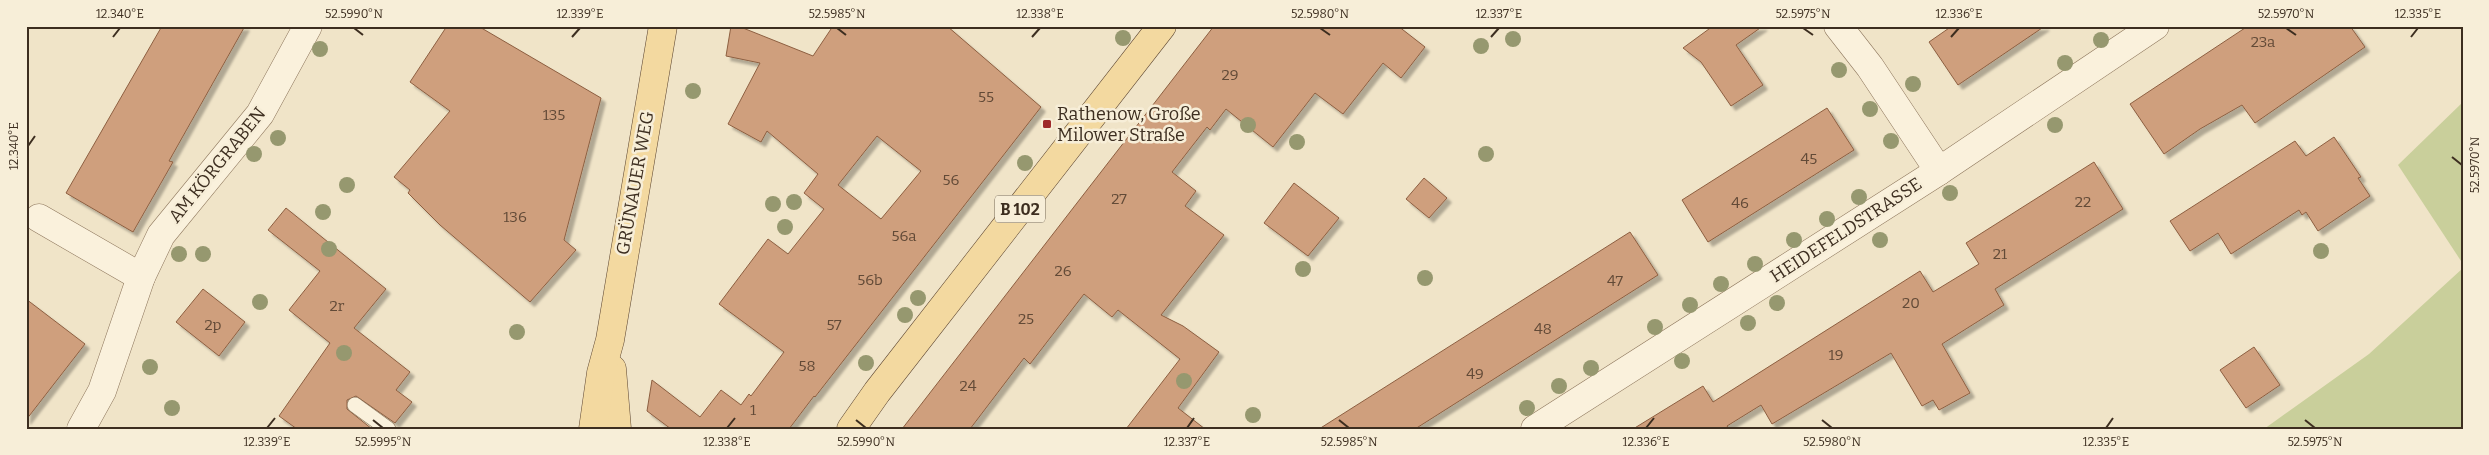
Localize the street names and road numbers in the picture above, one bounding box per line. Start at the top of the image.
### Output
street label: AM KÖRGRABEN [164,103,270,227]
street label: GRÜNAUER WEG [612,109,658,257]
street label: HEIDEFELDSTRASSE [1766,173,1926,287]
road number: B 102 [995,195,1045,222]

